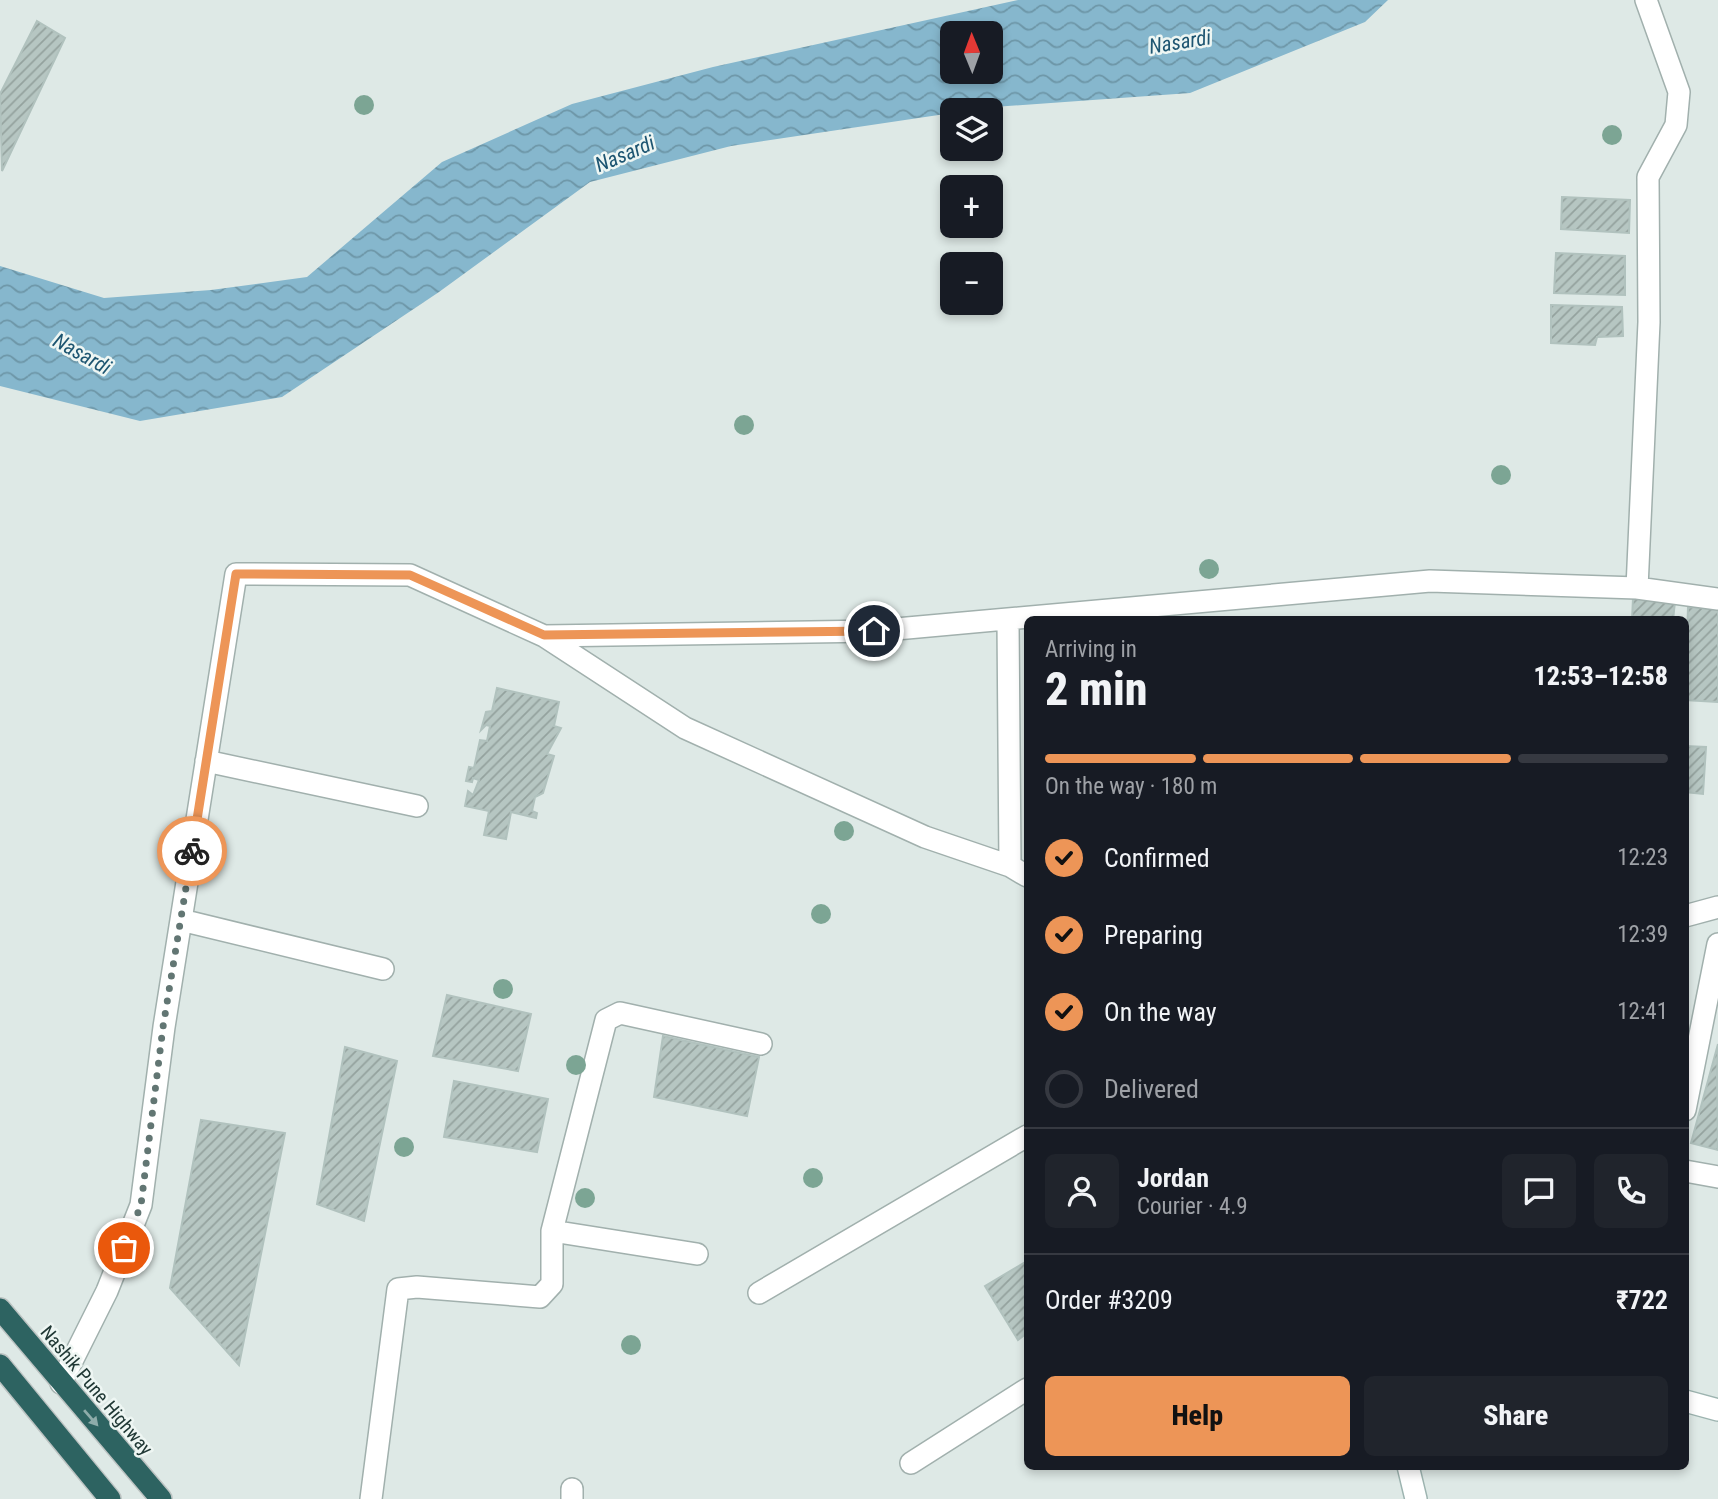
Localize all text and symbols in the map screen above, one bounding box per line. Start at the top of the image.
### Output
north arrow [940,21,1003,84]
map controls [940,21,1003,315]
water label: Nasardi [1147,25,1213,59]
button: layers [940,98,1003,161]
water label: Nasardi [592,131,659,177]
button: + [940,175,1003,238]
button: − [940,252,1003,315]
water label: Nasardi [49,328,115,380]
pin [844,601,904,661]
icon: home [855,612,893,650]
text: Arriving in [1045,636,1137,663]
text: 12:53–12:58 [1534,661,1668,691]
text: 2 min [1045,662,1148,716]
text: On the way · 180 m [1045,773,1217,800]
courier [157,816,227,886]
icon: bike [173,832,211,870]
icon: check [1045,839,1083,877]
text: Confirmed [1104,843,1210,873]
text: 12:23 [1617,844,1668,871]
icon: check [1045,916,1083,954]
text: Preparing [1104,920,1203,950]
text: 12:39 [1617,921,1668,948]
icon: check [1045,993,1083,1031]
text: On the way [1104,997,1217,1027]
text: 12:41 [1617,998,1668,1025]
text: Delivered [1104,1074,1199,1104]
button: person [1045,1154,1119,1228]
button: chat [1502,1154,1576,1228]
button: phone [1594,1154,1668,1228]
text: Jordan [1137,1163,1209,1193]
text: Courier · 4.9 [1137,1193,1248,1220]
pin [94,1218,154,1278]
icon: bag [105,1229,143,1267]
text: Order #3209 [1045,1285,1173,1315]
text: ₹722 [1616,1285,1668,1315]
street label: Nashik Pune Highway [36,1321,158,1460]
button: Help [1045,1376,1350,1456]
button: Share [1364,1376,1668,1456]
one-way arrow [83,1409,99,1427]

